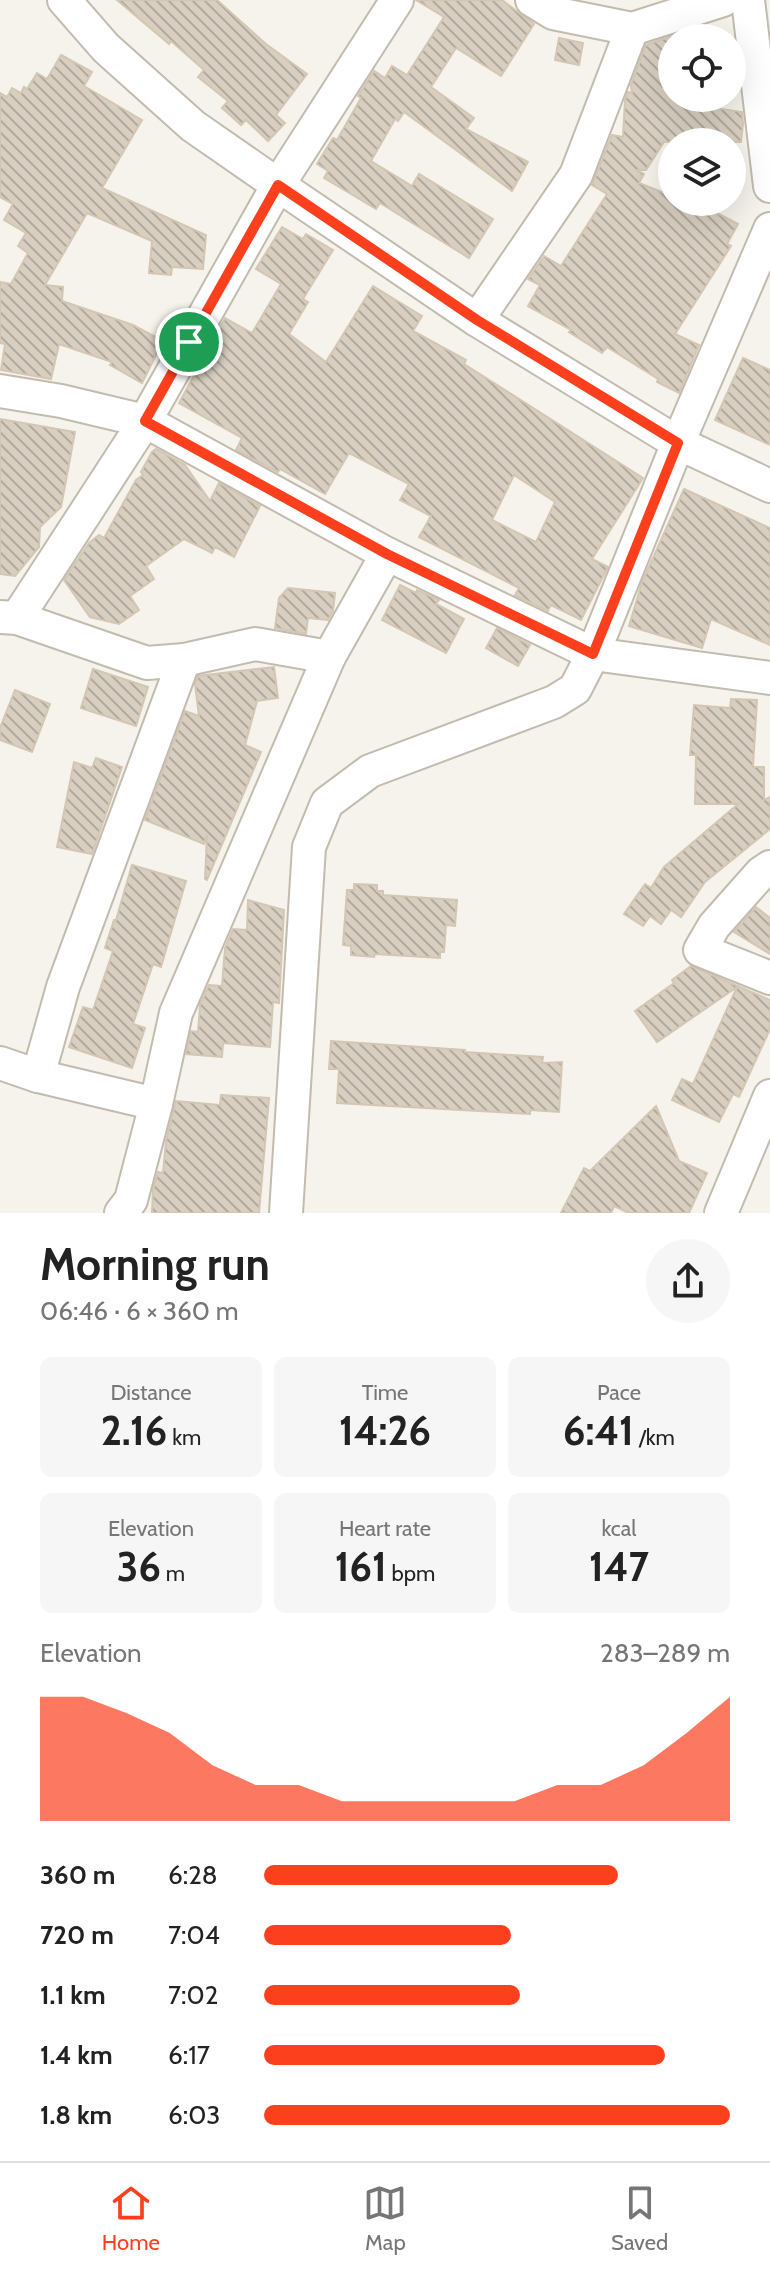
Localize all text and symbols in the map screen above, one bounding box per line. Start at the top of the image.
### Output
map controls [658,24,746,216]
button: locate [658,24,746,112]
button: layers [658,128,746,216]
pin [155,308,223,376]
icon: arrive [167,320,211,364]
text: Morning run [40,1238,270,1291]
button: share [646,1239,730,1323]
text: 06:46 · 6 × 360 m [40,1295,239,1327]
text: Distance [111,1379,191,1406]
text: Time [362,1379,408,1406]
text: Pace [597,1379,641,1406]
text: 2.16 [101,1406,167,1455]
text: 14:26 [339,1406,431,1455]
text: 6:41 [563,1406,634,1455]
text: km [167,1424,201,1451]
text: /km [634,1424,675,1451]
text: Elevation [108,1515,194,1542]
text: Heart rate [339,1515,431,1542]
text: kcal [601,1515,637,1542]
text: 36 [117,1542,161,1591]
text: 161 [335,1542,387,1591]
text: 147 [589,1542,649,1591]
text: m [161,1560,185,1587]
text: bpm [387,1560,435,1587]
text: Elevation [40,1637,142,1669]
text: 283–289 m [600,1637,730,1669]
text: 360 m [40,1859,115,1891]
text: 6:28 [168,1859,218,1891]
text: 720 m [40,1919,114,1951]
text: 7:04 [168,1919,220,1951]
text: 1.1 km [40,1979,106,2011]
text: 7:02 [168,1979,218,2011]
text: 1.4 km [40,2039,113,2071]
text: 6:17 [168,2039,210,2071]
text: 1.8 km [40,2099,112,2131]
text: 6:03 [168,2099,220,2131]
tab: Home [102,2181,160,2256]
tab: Map [363,2181,407,2256]
tab: Saved [611,2181,668,2256]

